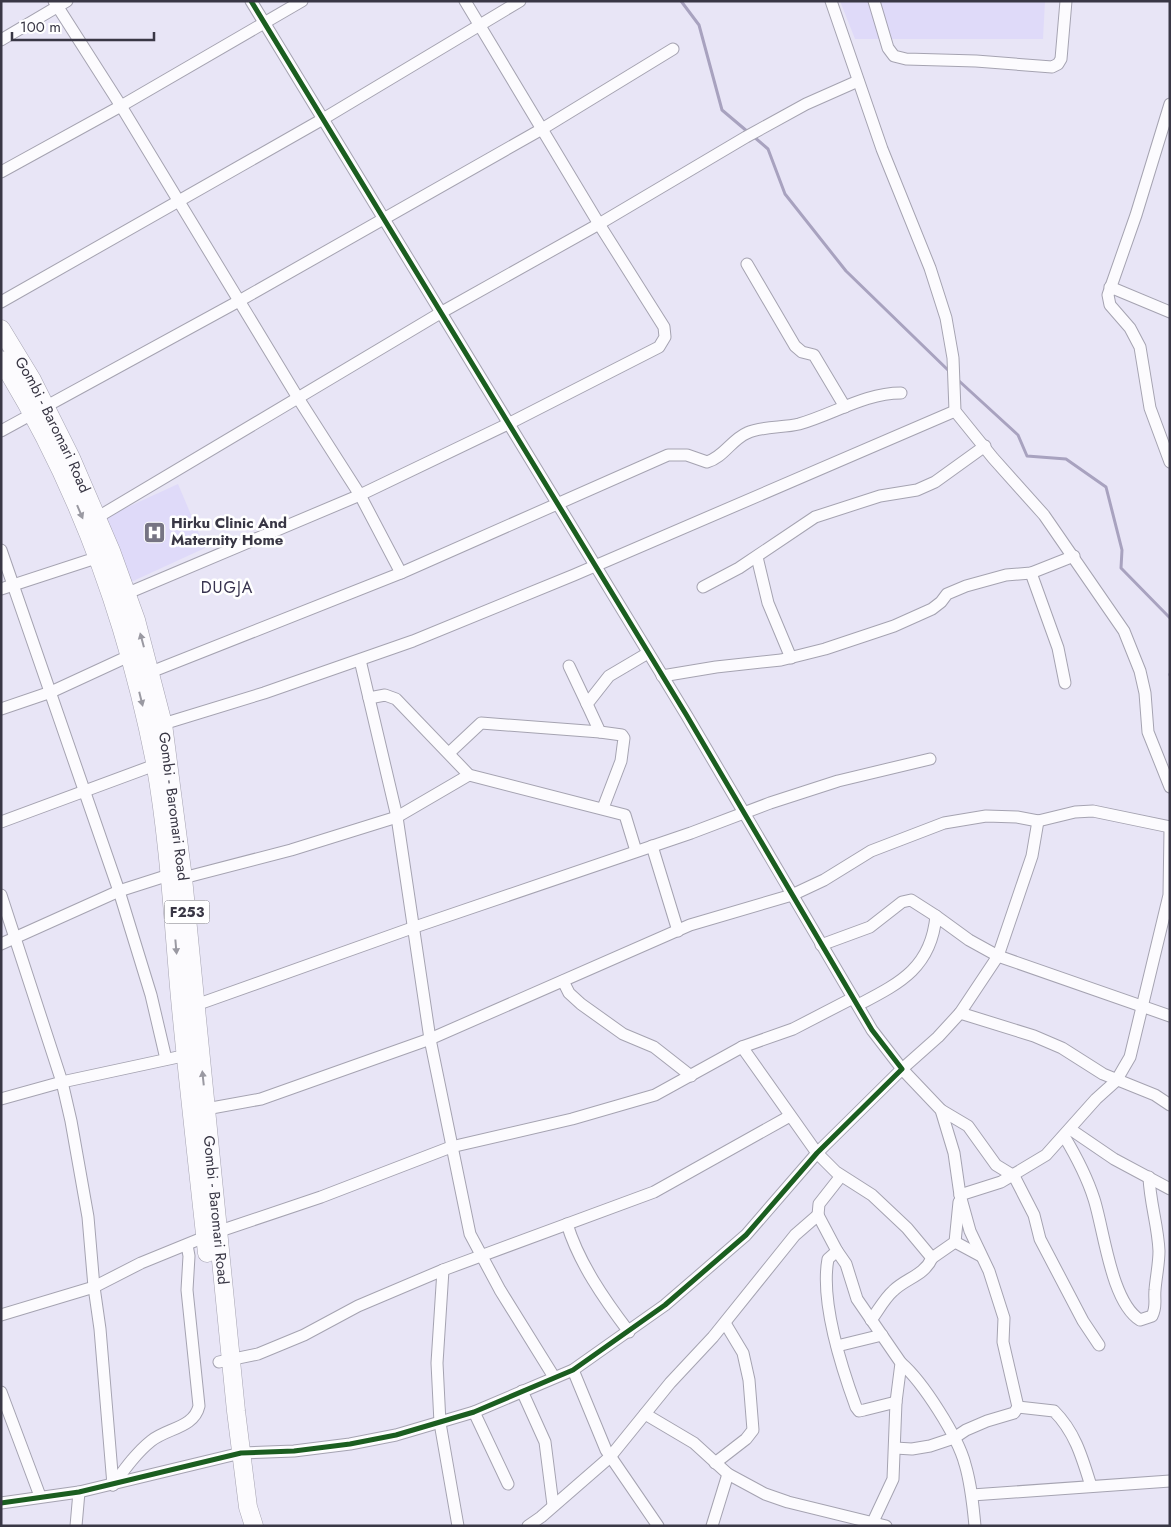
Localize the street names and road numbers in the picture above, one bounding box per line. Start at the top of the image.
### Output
street label: Gombi - Baromari Road [9,352,96,496]
street label: Gombi - Baromari Road [153,731,194,882]
road number: F253 [164,900,210,924]
street label: Gombi - Baromari Road [198,1134,234,1286]

